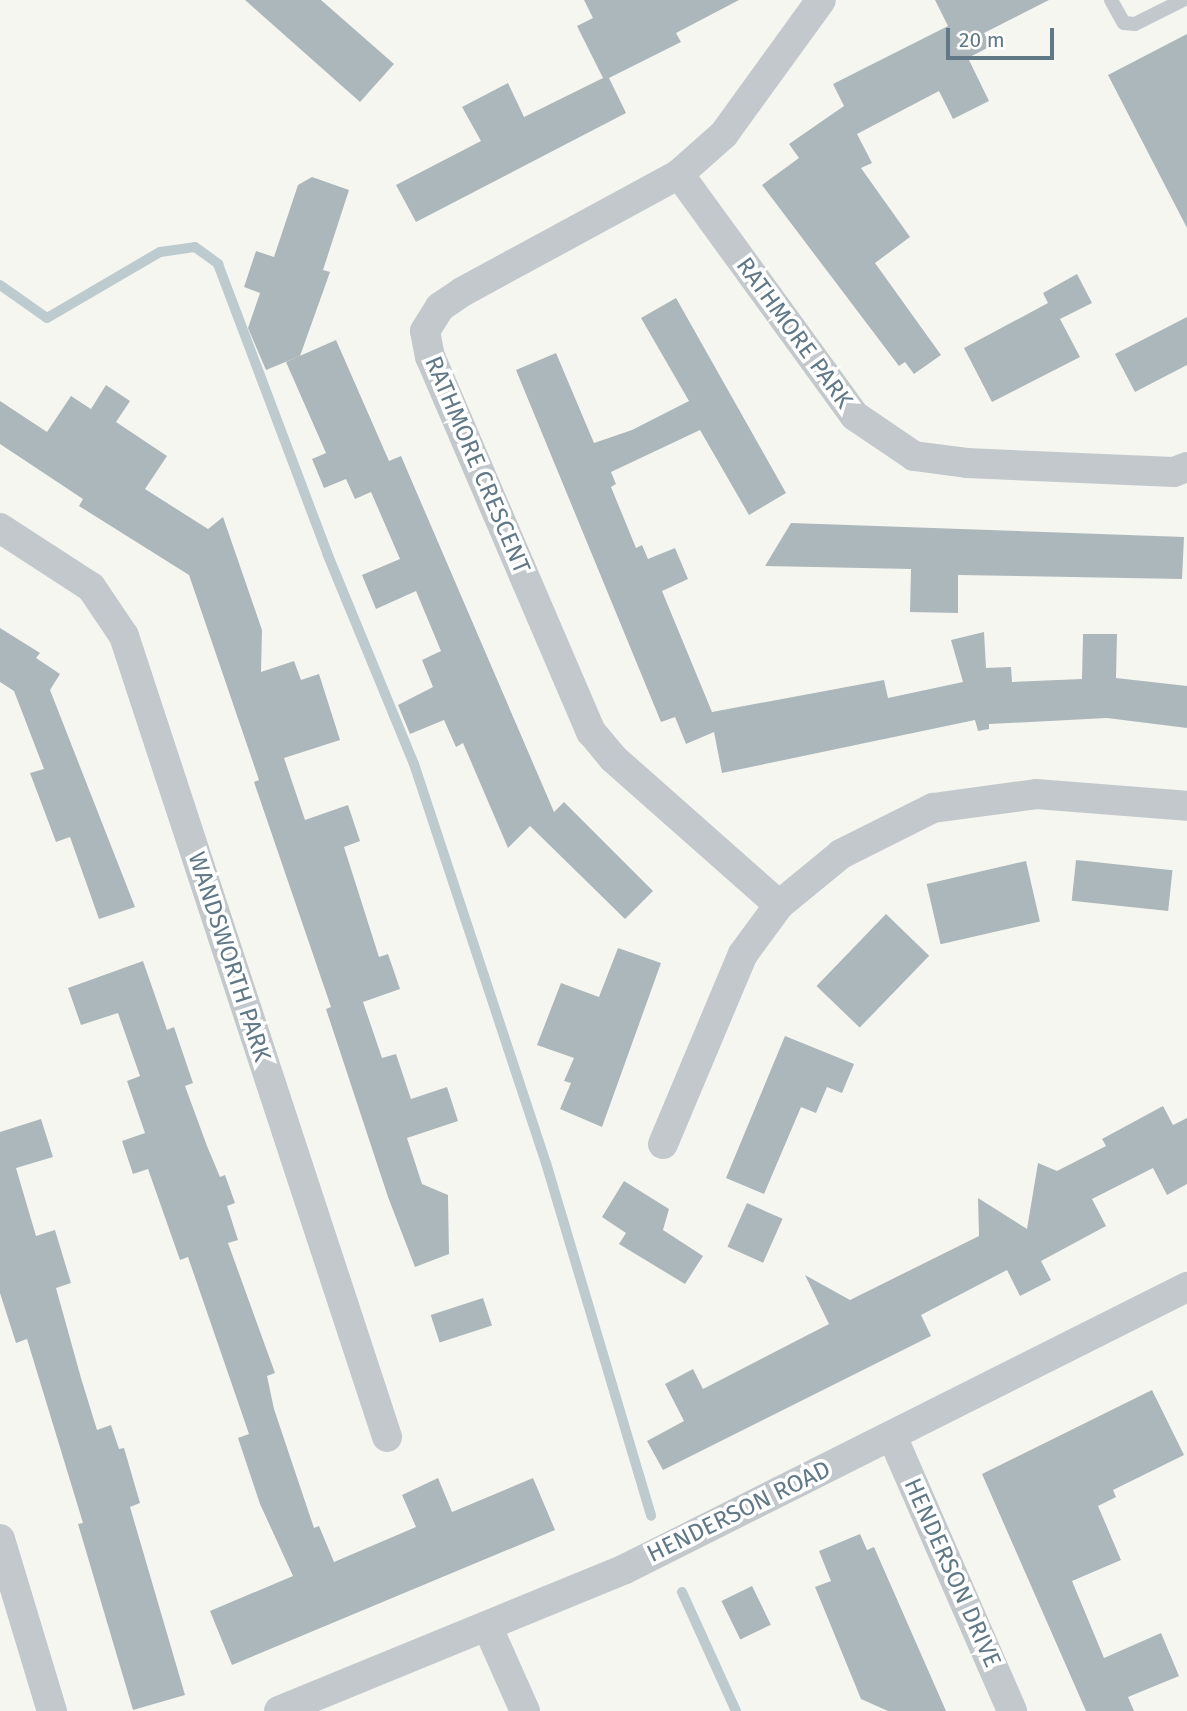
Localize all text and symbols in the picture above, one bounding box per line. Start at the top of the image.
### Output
scale bar [949,14,1058,58]
text: 20 m [959,27,1005,53]
street label: RATHMORE PARK [730,252,858,414]
street label: RATHMORE CRESCENT [418,352,536,578]
street label: WANDSWORTH PARK [182,849,276,1065]
street label: HENDERSON ROAD [643,1455,835,1569]
street label: HENDERSON DRIVE [897,1474,1007,1672]

